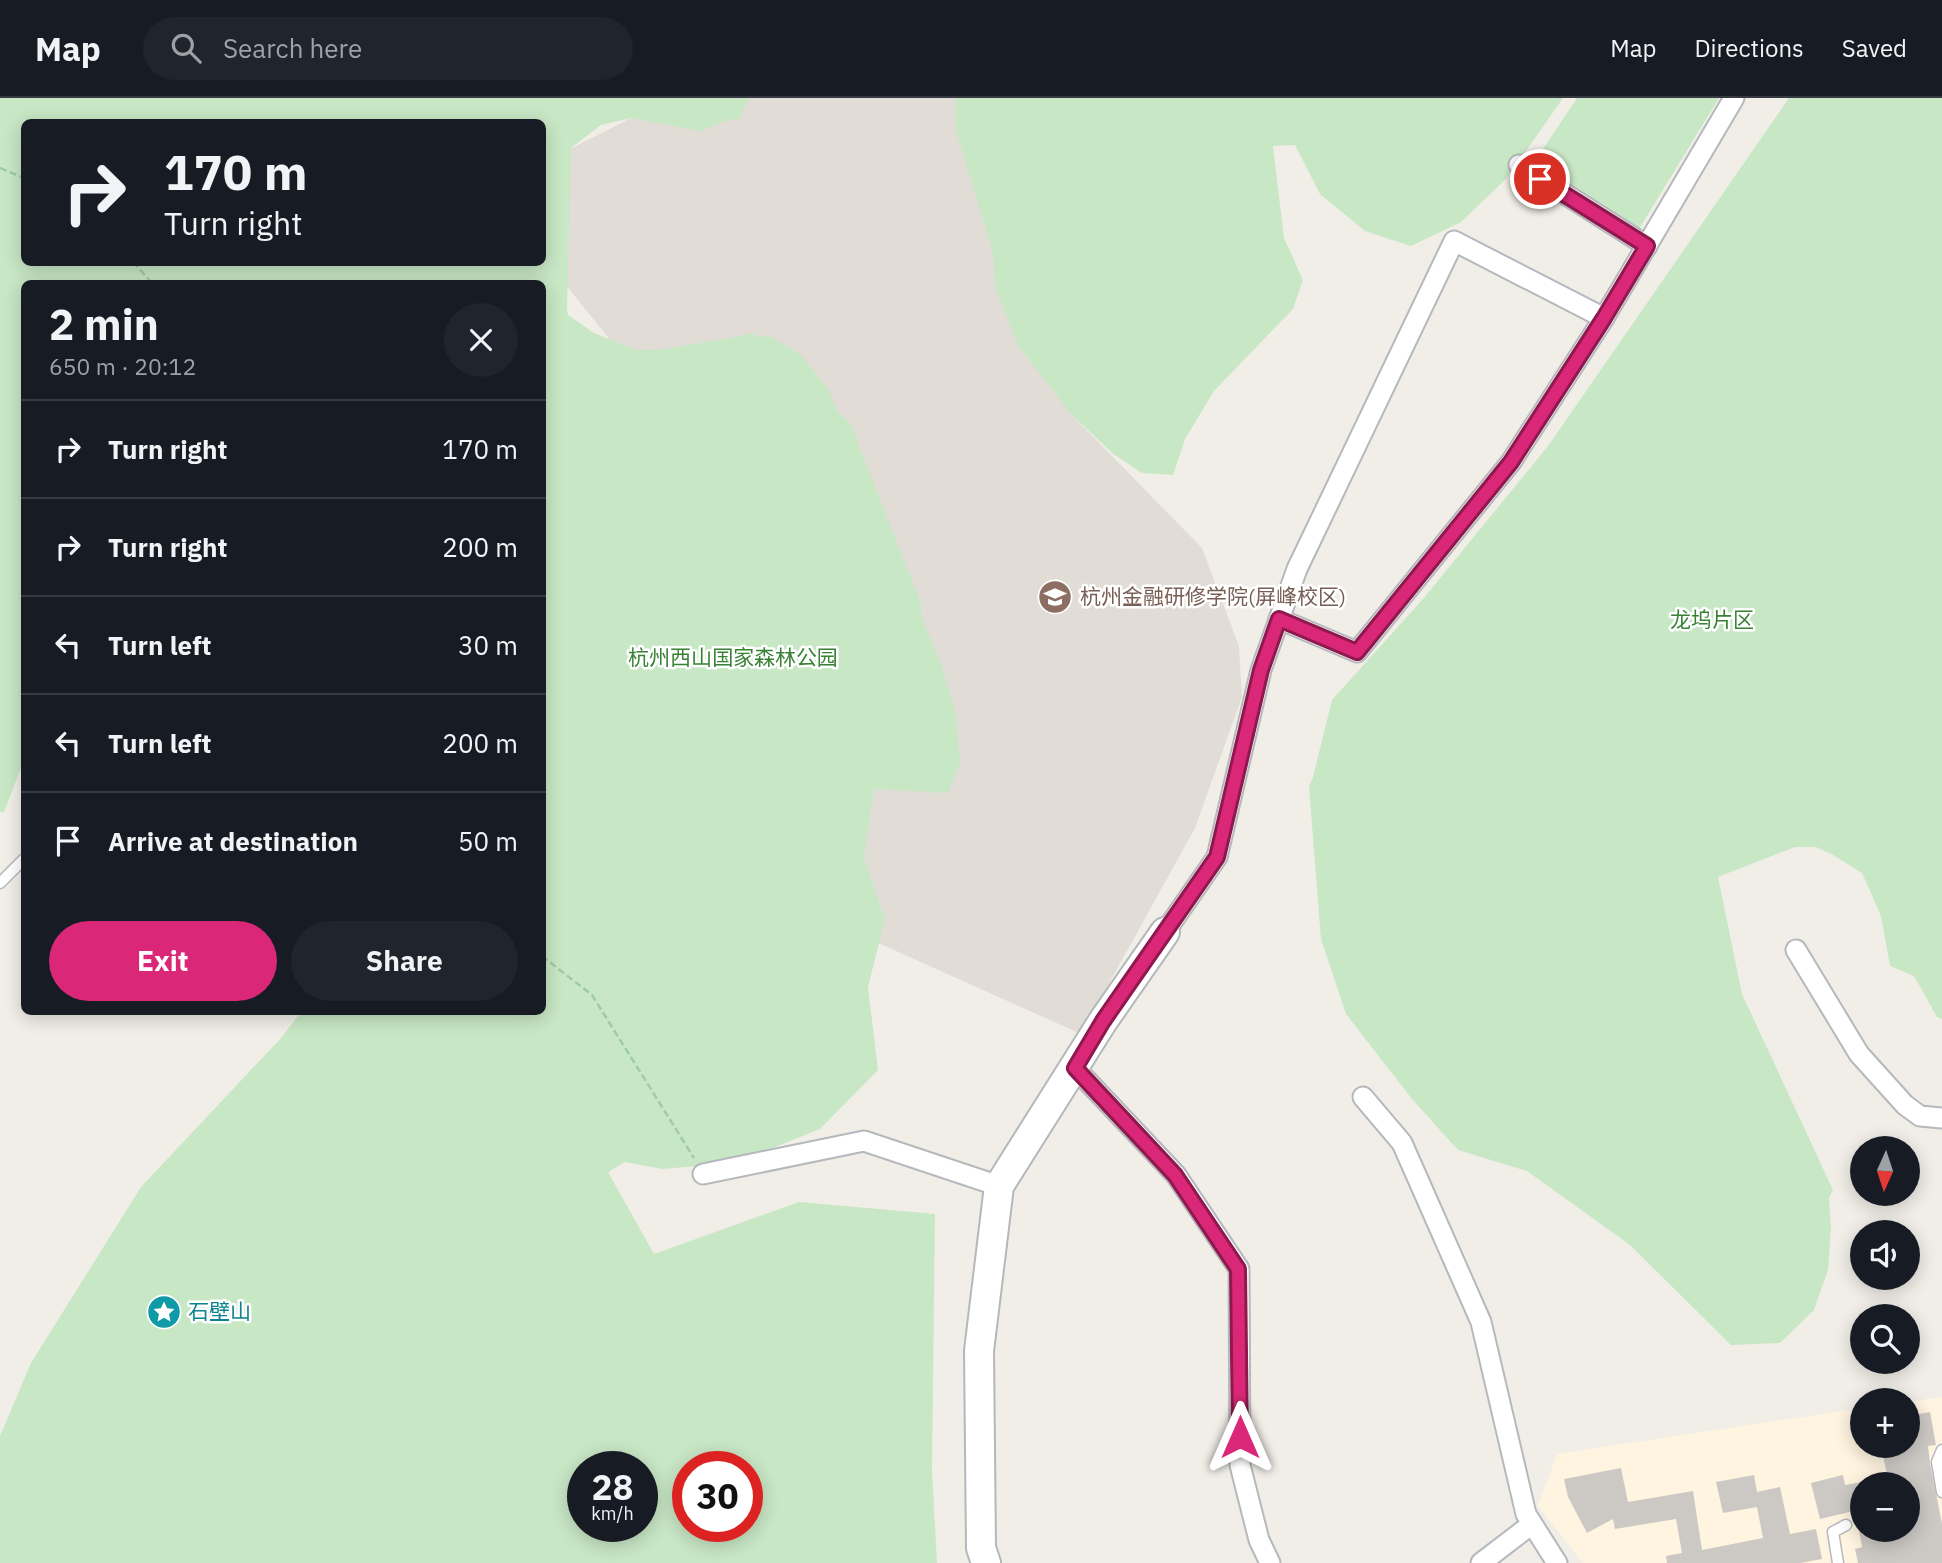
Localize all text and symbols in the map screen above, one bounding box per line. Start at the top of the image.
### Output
search box [143,17,633,80]
text: Map [35,27,101,70]
icon: search [167,29,205,67]
text: Search here [223,31,362,65]
text: Map [1610,32,1656,64]
text: Directions [1694,32,1804,64]
text: Saved [1842,32,1907,64]
text: 170 m [164,140,308,203]
icon: right [49,147,140,238]
pin [1510,149,1570,209]
icon: arrive [1521,160,1559,198]
text: Turn right [164,202,302,244]
text: 2 min [49,297,159,352]
button: close [444,303,518,377]
text: 650 m · 20:12 [49,351,196,381]
icon: right [49,430,87,468]
text: Turn right [108,432,227,466]
text: 170 m [442,432,518,466]
icon: right [49,528,87,566]
text: Turn right [108,530,227,564]
text: 200 m [442,530,518,564]
school or university icon: 杭州金融研修学院(屏峰校区) [1036,578,1074,616]
place label: 杭州金融研修学院(屏峰校区) [1080,582,1346,610]
park label: 龙坞片区 [1670,605,1754,633]
icon: left [49,626,87,664]
text: Turn left [108,628,211,662]
text: 30 m [458,628,518,662]
park label: 杭州西山国家森林公园 [628,643,838,671]
icon: left [49,724,87,762]
text: Turn left [108,726,211,760]
text: 200 m [442,726,518,760]
icon: arrive [49,822,87,860]
text: Arrive at destination [108,824,358,858]
text: 50 m [458,824,518,858]
button: Exit [49,921,277,1001]
button: Share [291,921,518,1001]
north arrow [1850,1136,1920,1206]
map controls [1850,1136,1920,1542]
button: sound [1850,1220,1920,1290]
place icon: 石壁山 [145,1293,183,1331]
place label: 石壁山 [188,1297,251,1325]
button: search [1850,1304,1920,1374]
button: + [1850,1388,1920,1458]
position arrow [1203,1400,1277,1474]
speed limit sign: 30 [672,1451,763,1542]
text: 28 [591,1464,634,1510]
button: − [1850,1472,1920,1542]
text: km/h [591,1502,634,1525]

